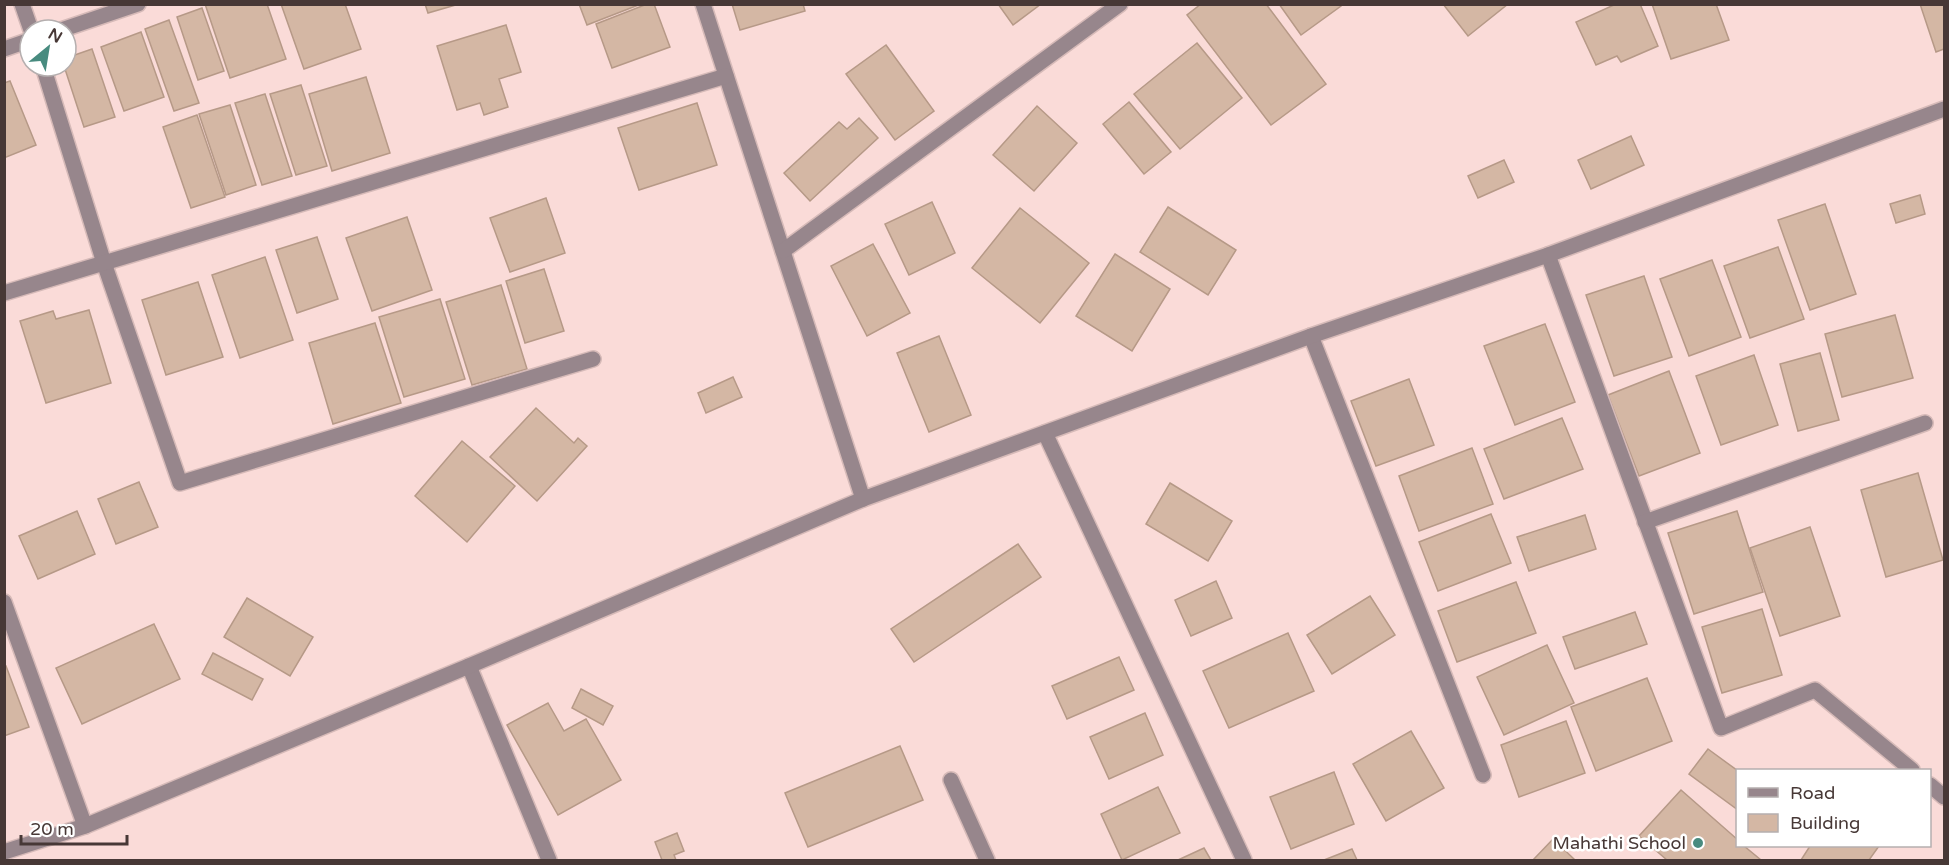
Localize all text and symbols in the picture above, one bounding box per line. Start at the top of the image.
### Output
north arrow [18,18,78,78]
text: N [44,24,66,48]
legend [1736,769,1931,847]
text: Road [1790,782,1835,804]
scale bar [21,808,128,846]
text: Building [1790,812,1860,834]
text: 20 m [30,818,74,840]
place label: Mahathi School [1553,832,1686,854]
marker: Mahathi School [1691,836,1705,850]

